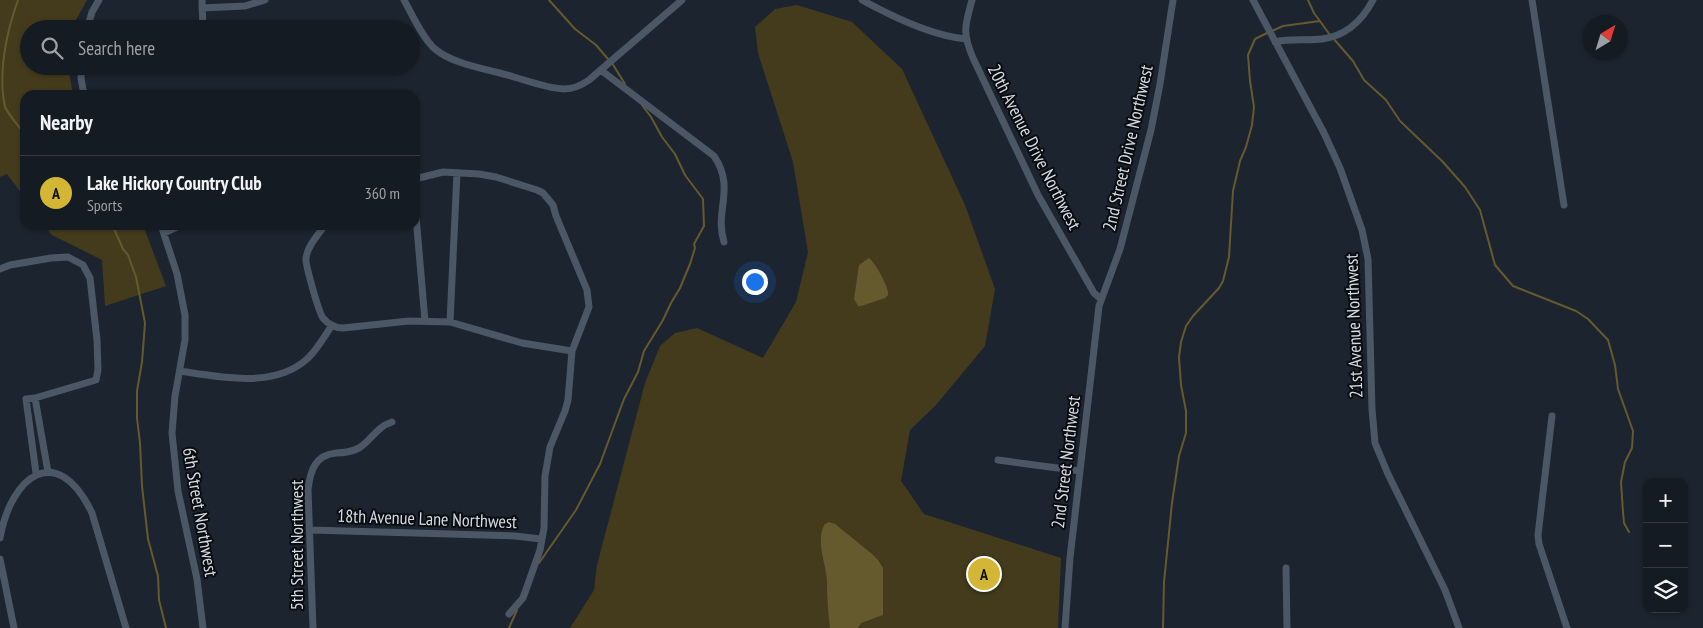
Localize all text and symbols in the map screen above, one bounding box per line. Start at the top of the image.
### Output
north arrow [1583,15,1628,60]
search box [20,20,420,75]
icon: search [38,34,66,62]
text: Search here [78,36,155,60]
street label: 20th Avenue Drive Northwest [983,60,1086,234]
street label: 2nd Street Drive Northwest [1097,63,1158,233]
text: Nearby [40,109,93,136]
text: Lake Hickory Country Club [87,171,262,195]
text: A [52,183,60,203]
text: 360 m [365,183,400,203]
text: Sports [87,195,122,215]
street label: 21st Avenue Northwest [1339,253,1368,399]
your location [742,269,768,295]
street label: 2nd Street Northwest [1046,394,1085,529]
street label: 6th Street Northwest [178,446,223,578]
map controls [1643,478,1688,613]
button: + [1643,478,1688,523]
street label: 5th Street Northwest [285,480,308,610]
street label: 18th Avenue Lane Northwest [337,504,517,533]
button: − [1643,523,1688,568]
pin: A [968,555,1000,593]
button: layers [1643,568,1688,613]

